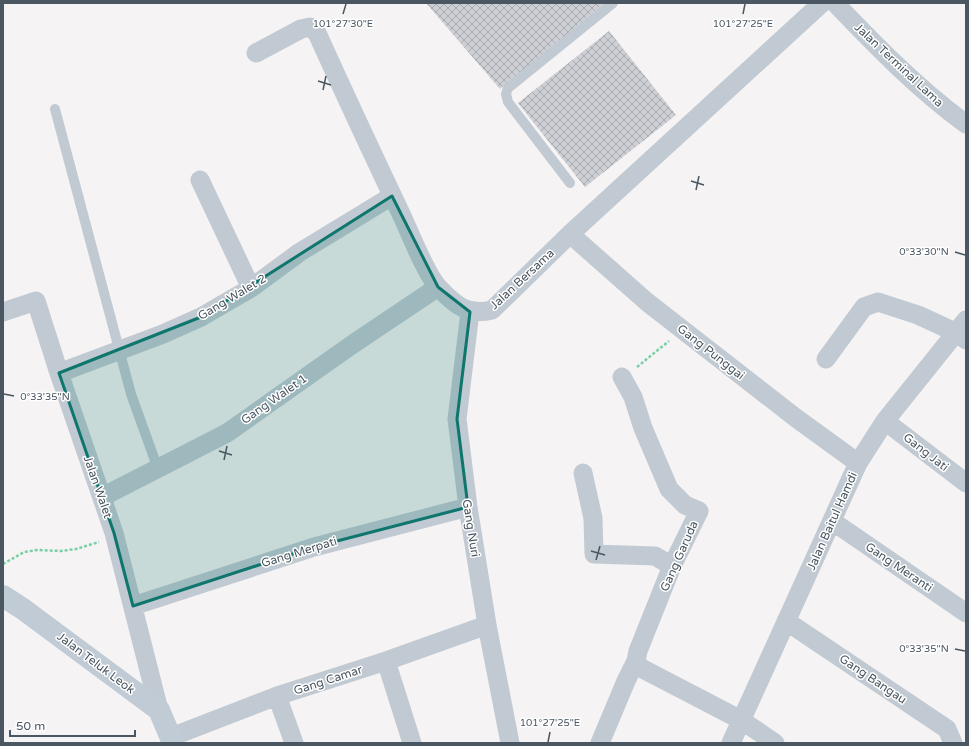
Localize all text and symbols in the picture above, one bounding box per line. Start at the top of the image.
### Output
text: 101°27'30"E [313,18,373,30]
text: 101°27'25"E [713,18,773,30]
street label: Jalan Terminal Lama [852,20,946,110]
street label: Jalan Bersama [487,246,557,312]
text: 0°33'30"N [899,246,949,258]
street label: Gang Walet 2 [195,271,269,323]
street label: Gang Punggai [675,321,747,383]
street label: Gang Walet 1 [238,371,310,427]
text: 0°33'35"N [20,391,70,403]
street label: Gang Jati [901,430,951,474]
street label: Jalan Walet [81,454,115,521]
street label: Jalan Baitul Hamdi [804,470,860,572]
street label: Gang Nuri [460,498,482,558]
street label: Gang Garuda [657,518,701,594]
street label: Gang Merpati [259,534,339,570]
street label: Gang Meranti [863,539,935,595]
street label: Jalan Teluk Leok [55,629,138,697]
text: 0°33'35"N [899,643,949,655]
street label: Gang Bangau [837,651,909,707]
street label: Gang Camar [292,662,364,698]
scale bar [10,712,135,738]
text: 101°27'25"E [520,717,580,729]
text: 50 m [16,719,45,733]

